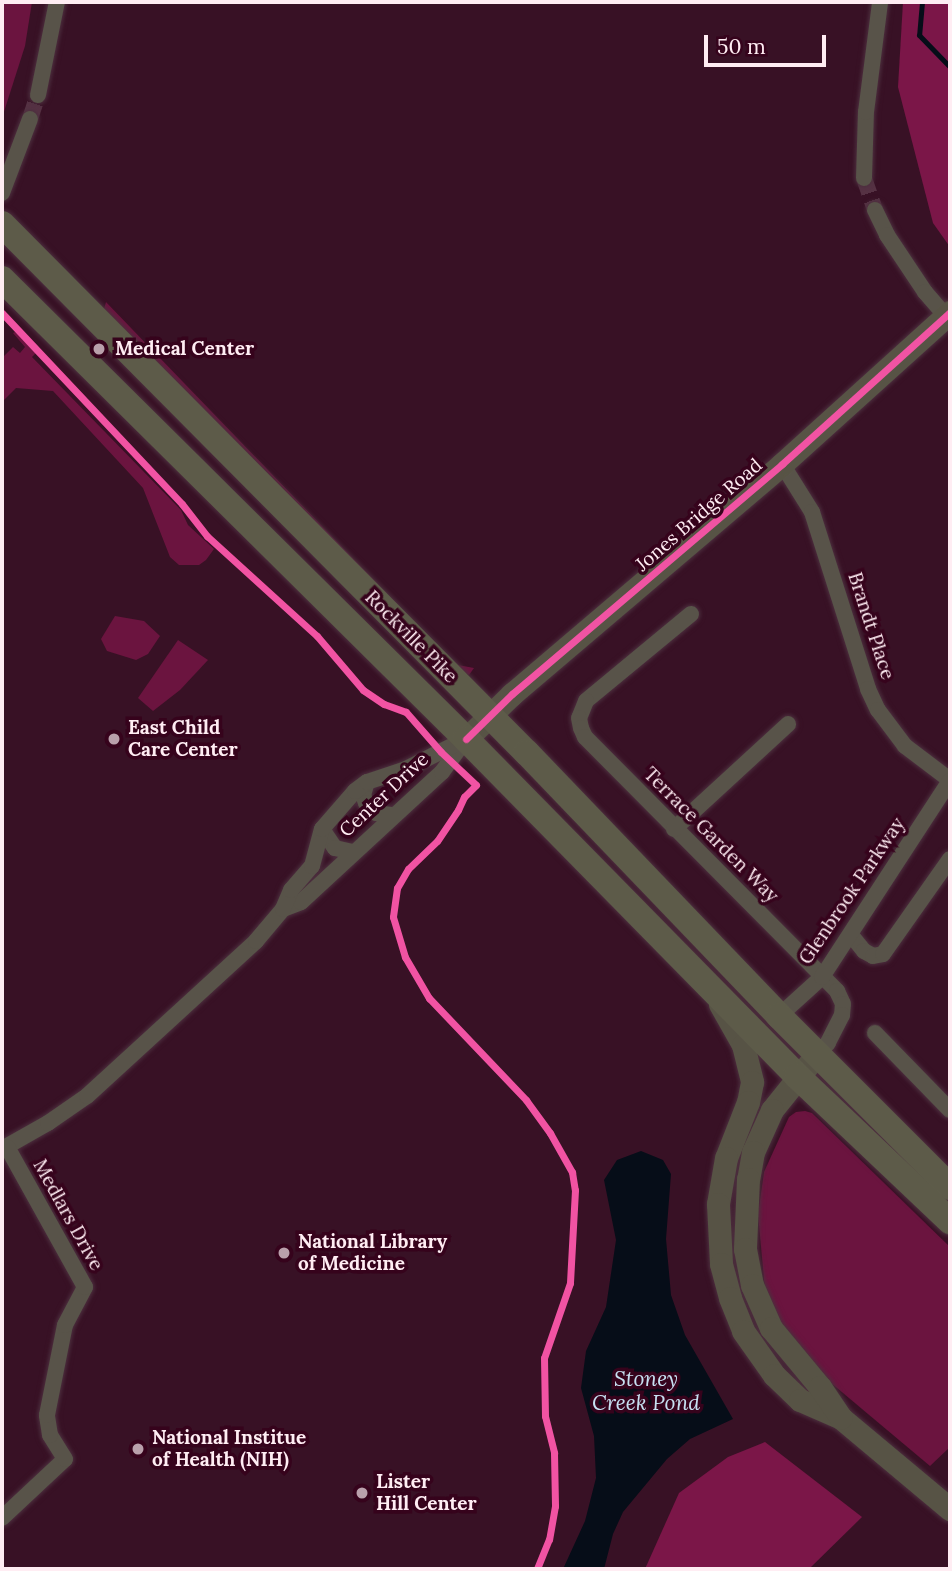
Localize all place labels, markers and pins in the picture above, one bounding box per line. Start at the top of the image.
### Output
place label: Medical Center [115,338,254,360]
marker: Medical Center [89,339,109,359]
place label: East Child Care Center [128,717,238,761]
marker: East Child Care Center [106,731,122,747]
place label: National Library of Medicine [298,1231,447,1275]
marker: National Library of Medicine [276,1245,292,1261]
place label: National Institue of Health (NIH) [152,1427,306,1471]
marker: National Institue of Health (NIH) [130,1441,146,1457]
place label: Lister Hill Center [376,1471,477,1515]
marker: Lister Hill Center [354,1485,370,1501]

